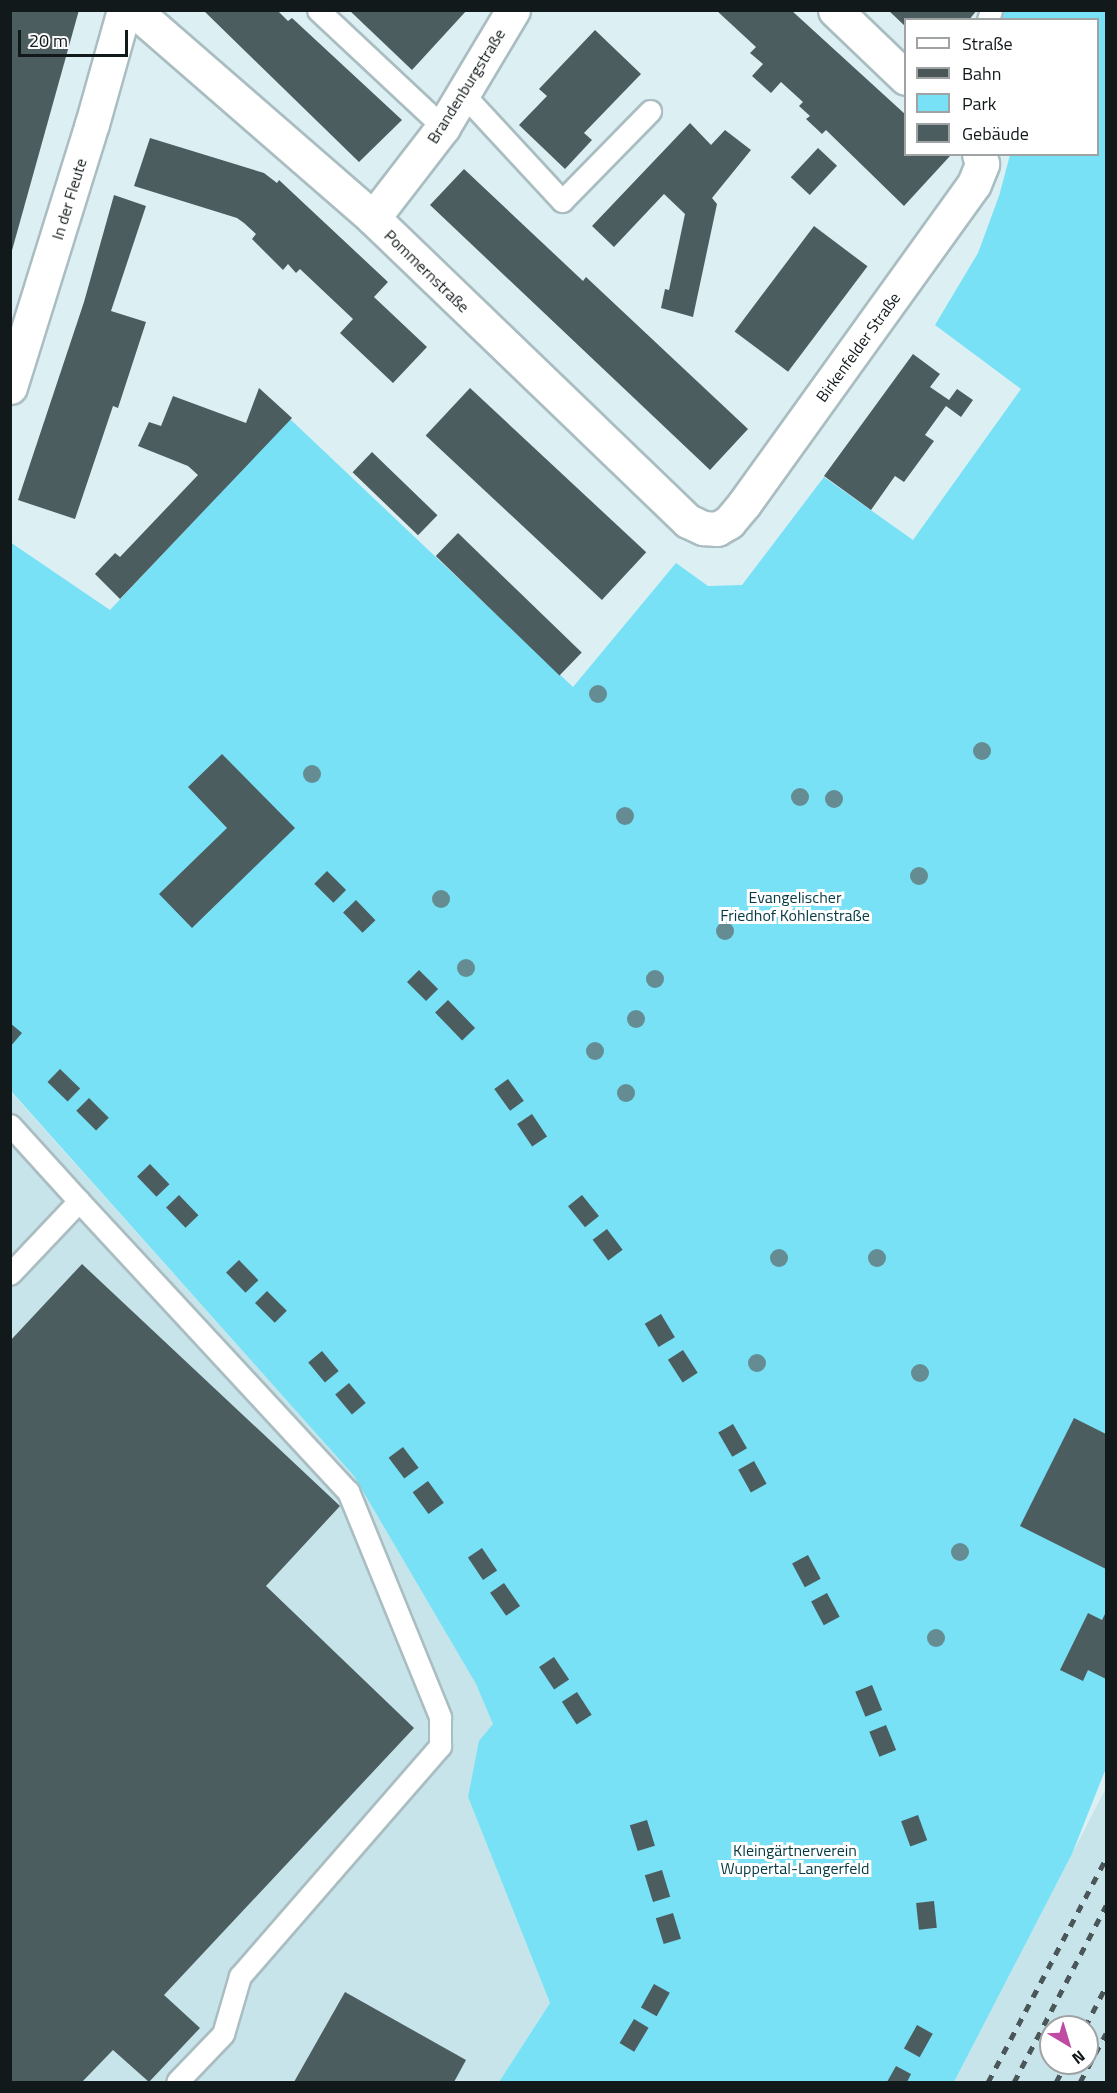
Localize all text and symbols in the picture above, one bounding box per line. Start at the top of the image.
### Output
scale bar [21,18,130,56]
legend [904,18,1099,156]
street label: Brandenburgstraße [423,25,509,147]
text: 20 m [29,27,68,54]
text: Straße [962,30,1013,57]
text: Bahn [962,60,1001,87]
text: Park [962,90,996,117]
text: Gebäude [962,120,1029,147]
street label: In der Fleute [48,156,90,242]
street label: Pommernstraße [381,226,473,316]
street label: Birkenfelder Straße [812,289,904,405]
park label: Evangelischer Friedhof Kohlenstraße [720,887,870,925]
park label: Kleingärtnerverein Wuppertal-Langerfeld [721,1840,869,1878]
north arrow [1039,2015,1099,2075]
text: N [1067,2045,1091,2070]

